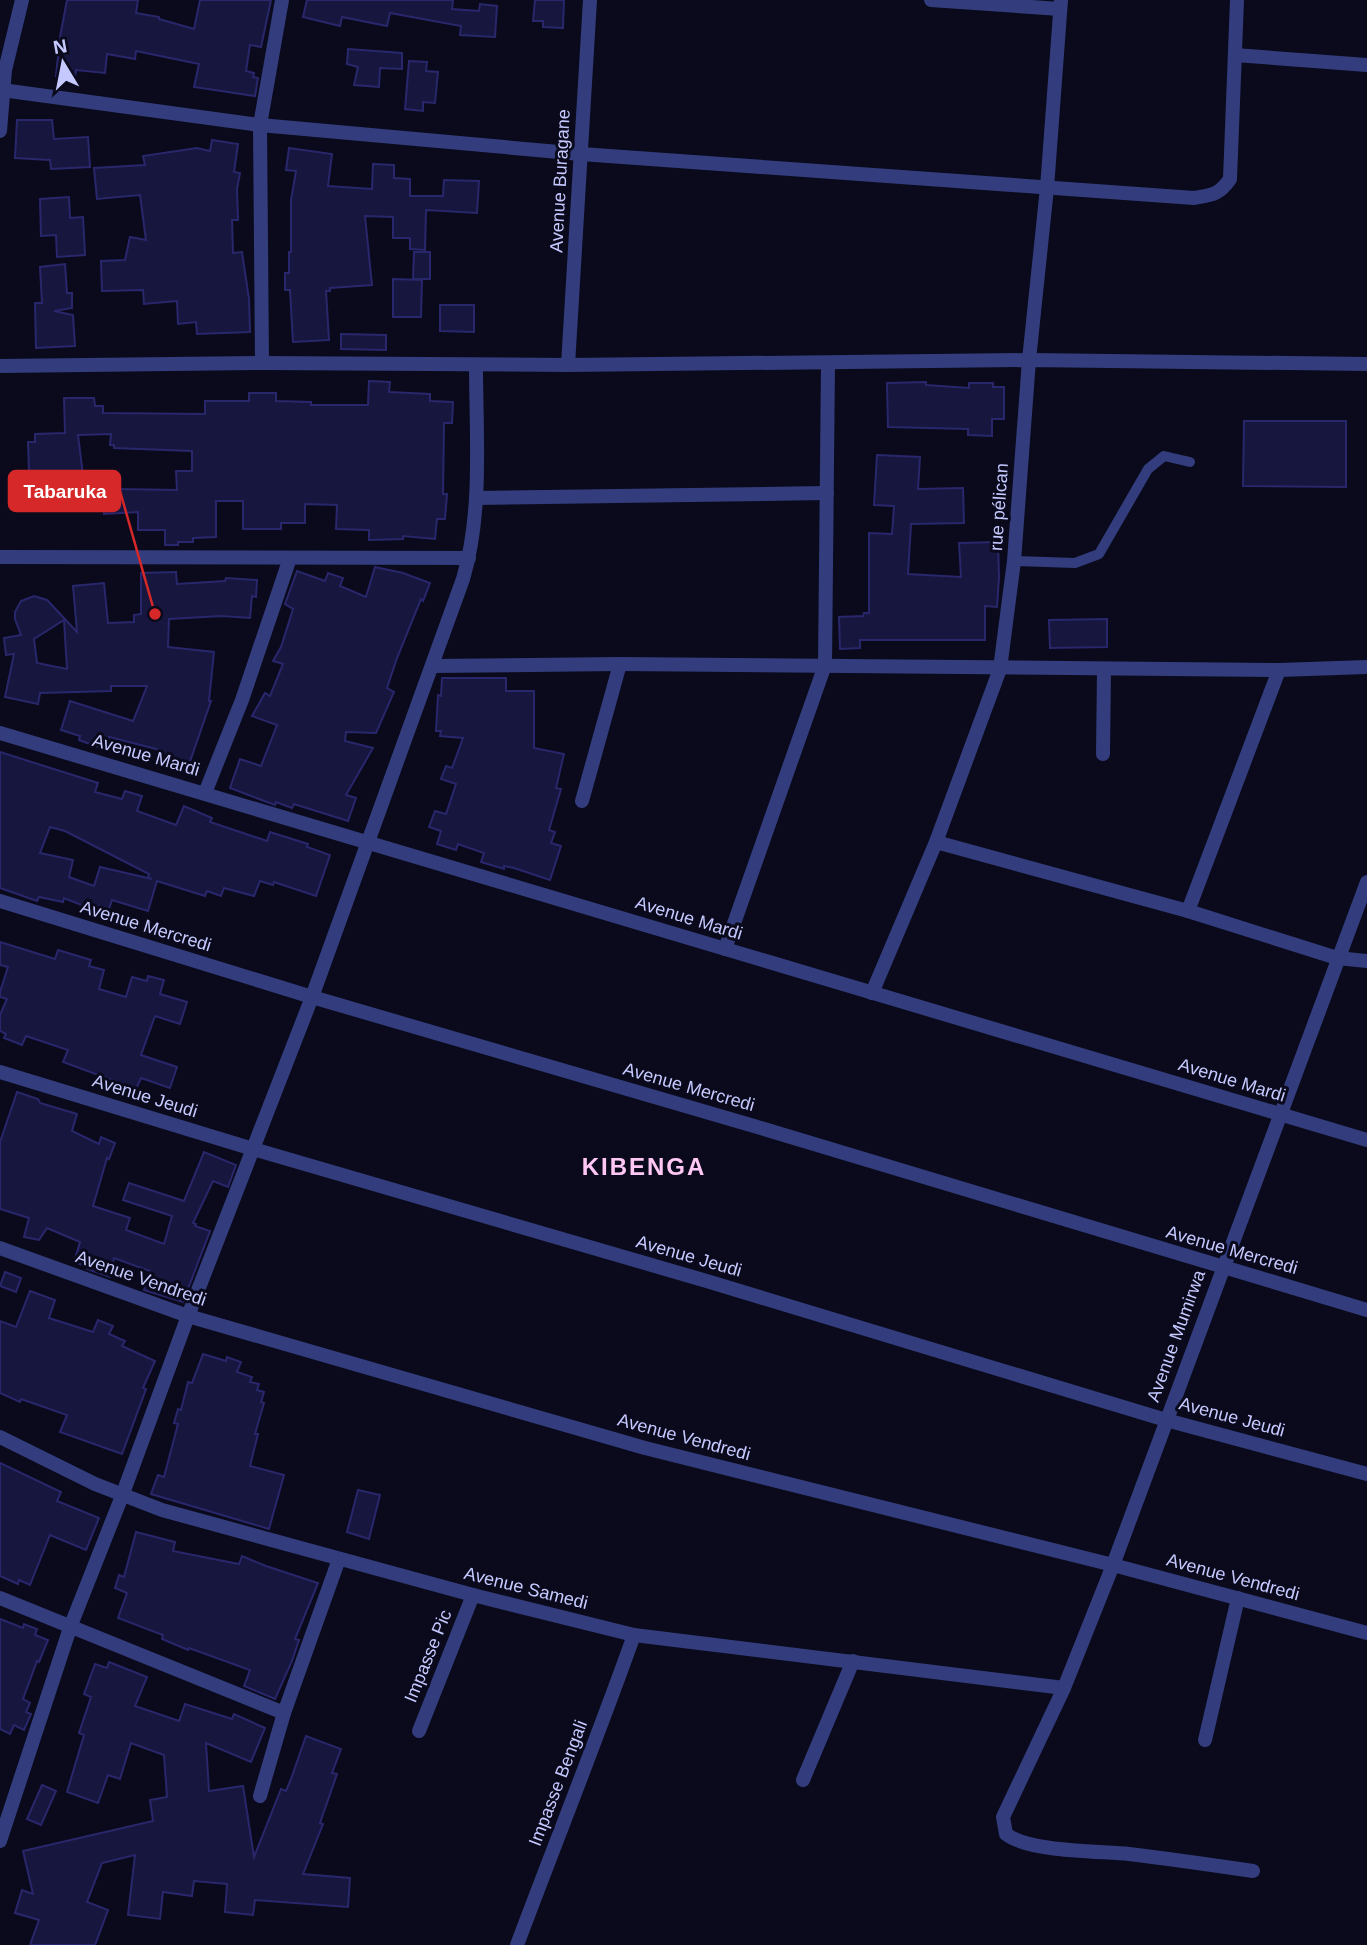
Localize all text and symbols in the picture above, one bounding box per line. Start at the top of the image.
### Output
north arrow [28,28,98,98]
text: N [52,35,69,58]
street label: Avenue Buragane [546,109,574,253]
street label: rue pélican [986,462,1012,552]
callout: Tabaruka [9,471,120,511]
text: Tabaruka [23,481,107,502]
street label: Avenue Mardi [90,730,202,780]
street label: Avenue Mardi [633,892,745,944]
street label: Avenue Mercredi [78,897,214,955]
street label: Avenue Mardi [1176,1054,1288,1106]
street label: Avenue Mercredi [621,1059,757,1115]
street label: Avenue Jeudi [90,1071,200,1121]
district label: KIBENGA [582,1153,706,1180]
street label: Avenue Mercredi [1164,1222,1300,1278]
street label: Avenue Jeudi [634,1231,744,1281]
street label: Avenue Vendredi [73,1246,209,1310]
street label: Avenue Mumirwa [1143,1266,1209,1405]
street label: Avenue Jeudi [1177,1393,1287,1441]
street label: Avenue Vendredi [615,1410,753,1464]
street label: Avenue Vendredi [1164,1550,1302,1604]
street label: Avenue Samedi [462,1563,590,1613]
street label: Impasse Pic [400,1607,456,1705]
street label: Impasse Bengali [525,1717,591,1849]

